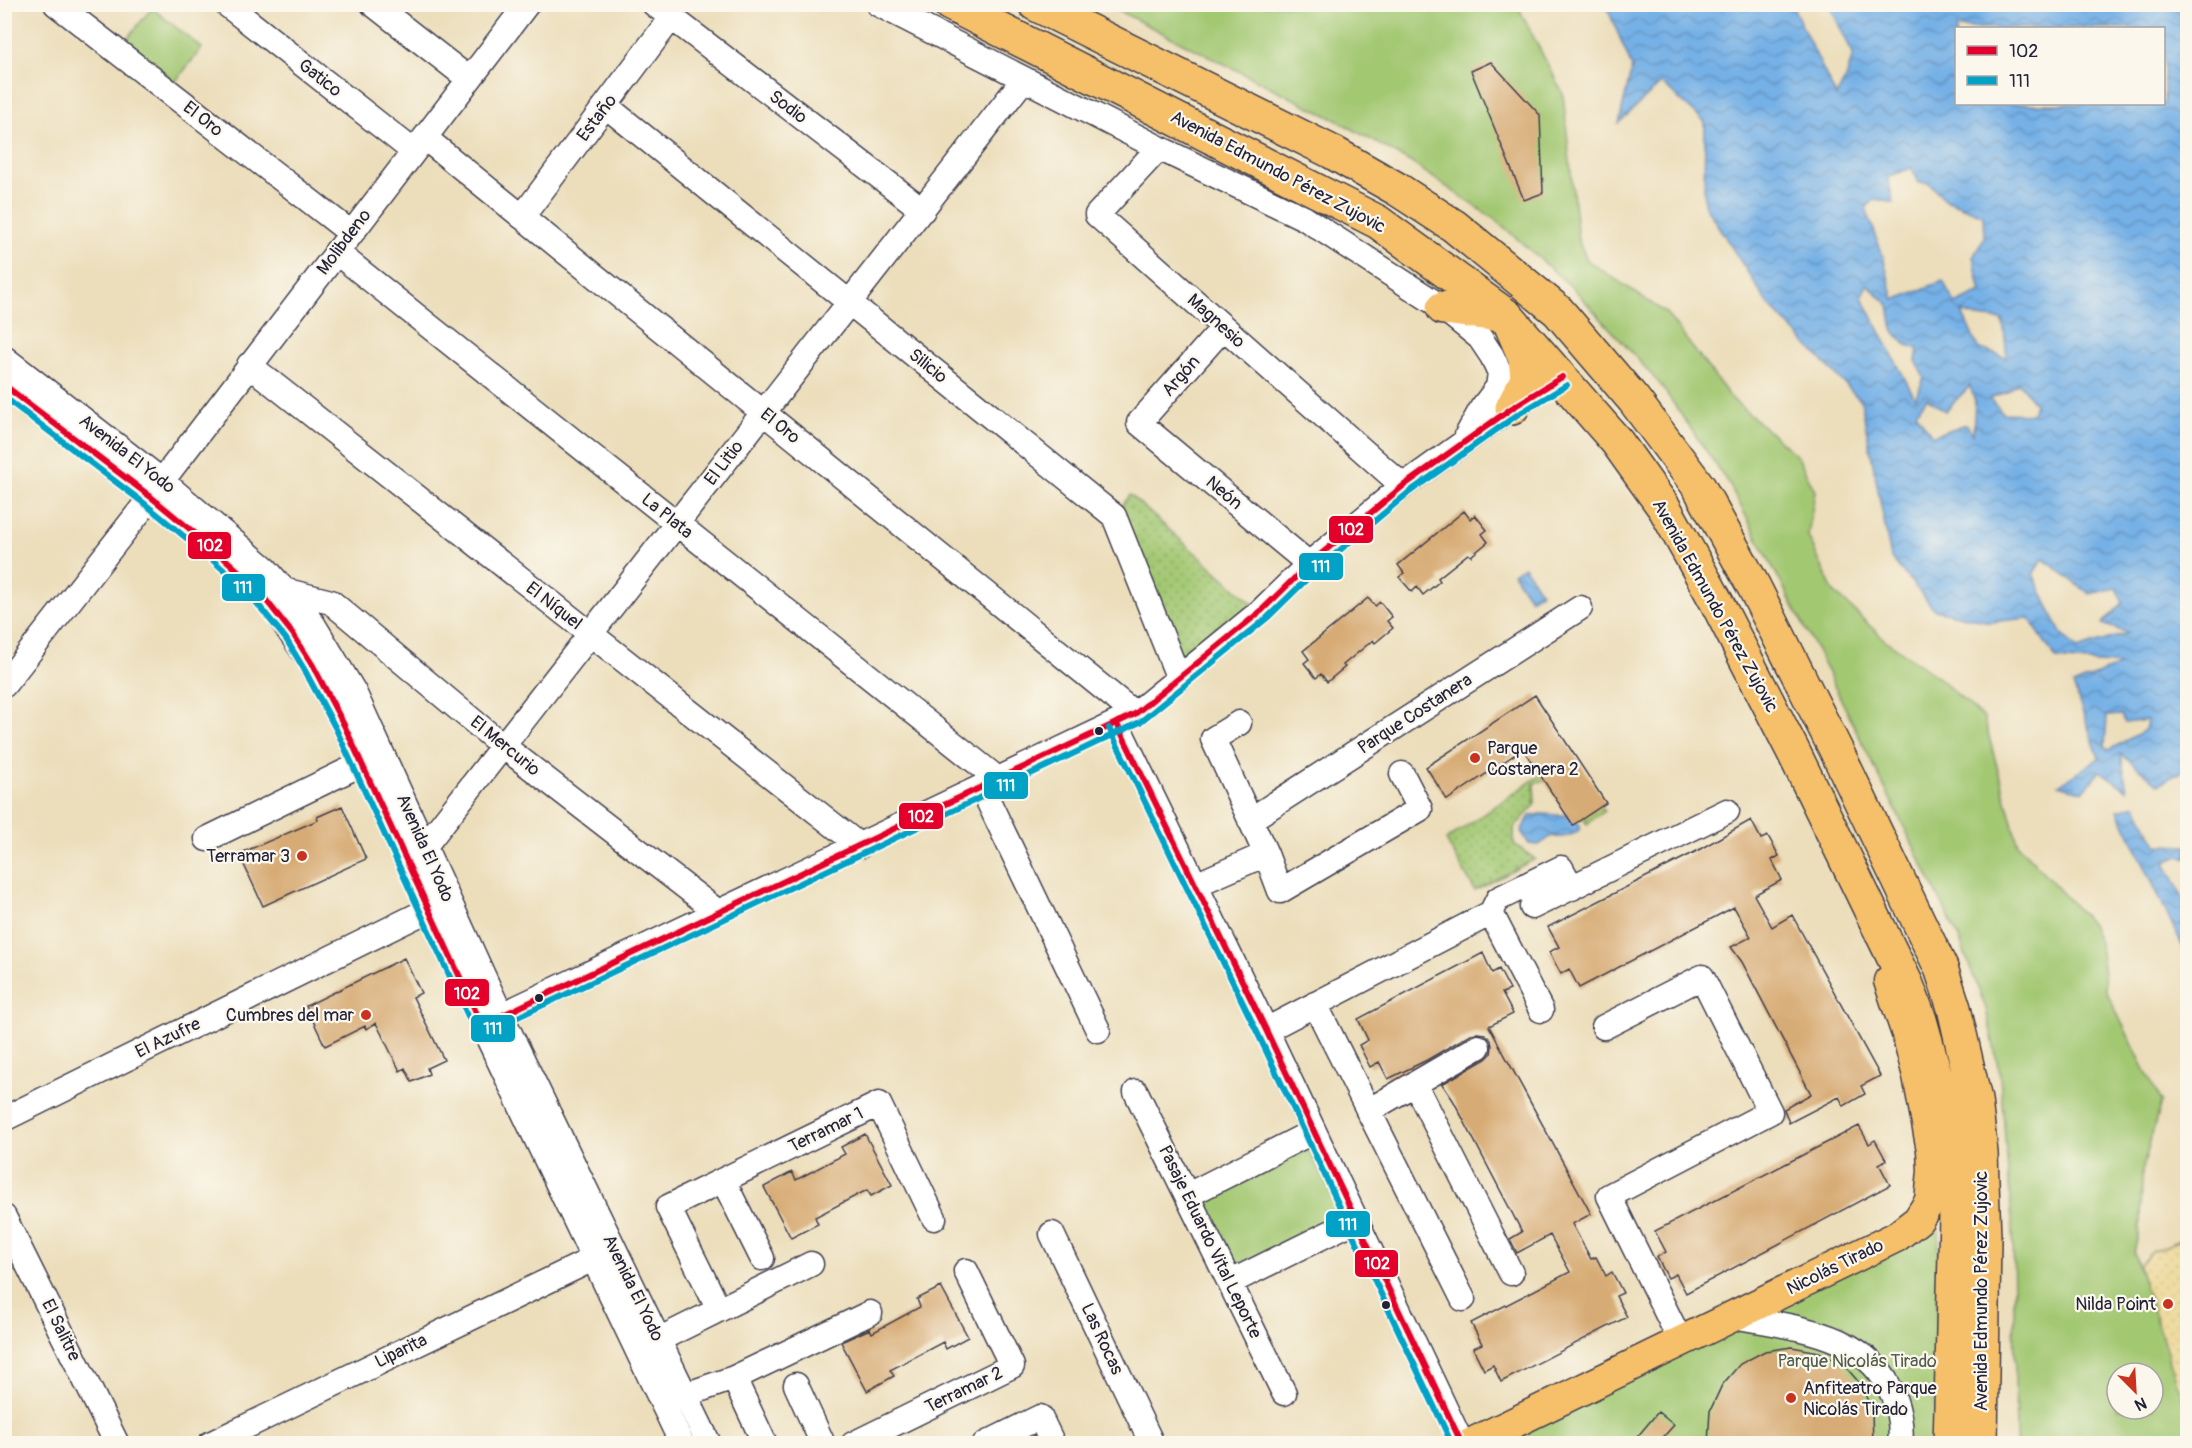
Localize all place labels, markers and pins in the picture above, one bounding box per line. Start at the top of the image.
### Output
unlabelled marker [1093,725,1105,737]
place label: Parque Costanera 2 [1487,737,1579,781]
marker: Parque Costanera 2 [1468,751,1482,765]
place label: Terramar 3 [206,845,290,868]
marker: Terramar 3 [295,849,309,863]
unlabelled marker [533,992,545,1004]
place label: Cumbres del mar [226,1004,355,1027]
marker: Cumbres del mar [359,1008,373,1022]
place label: Nilda Point [2075,1293,2157,1316]
marker: Nilda Point [2161,1297,2175,1311]
unlabelled marker [1380,1299,1392,1311]
place label: Anfiteatro Parque Nicolás Tirado [1803,1377,1937,1421]
marker: Anfiteatro Parque Nicolás Tirado [1784,1391,1798,1405]

